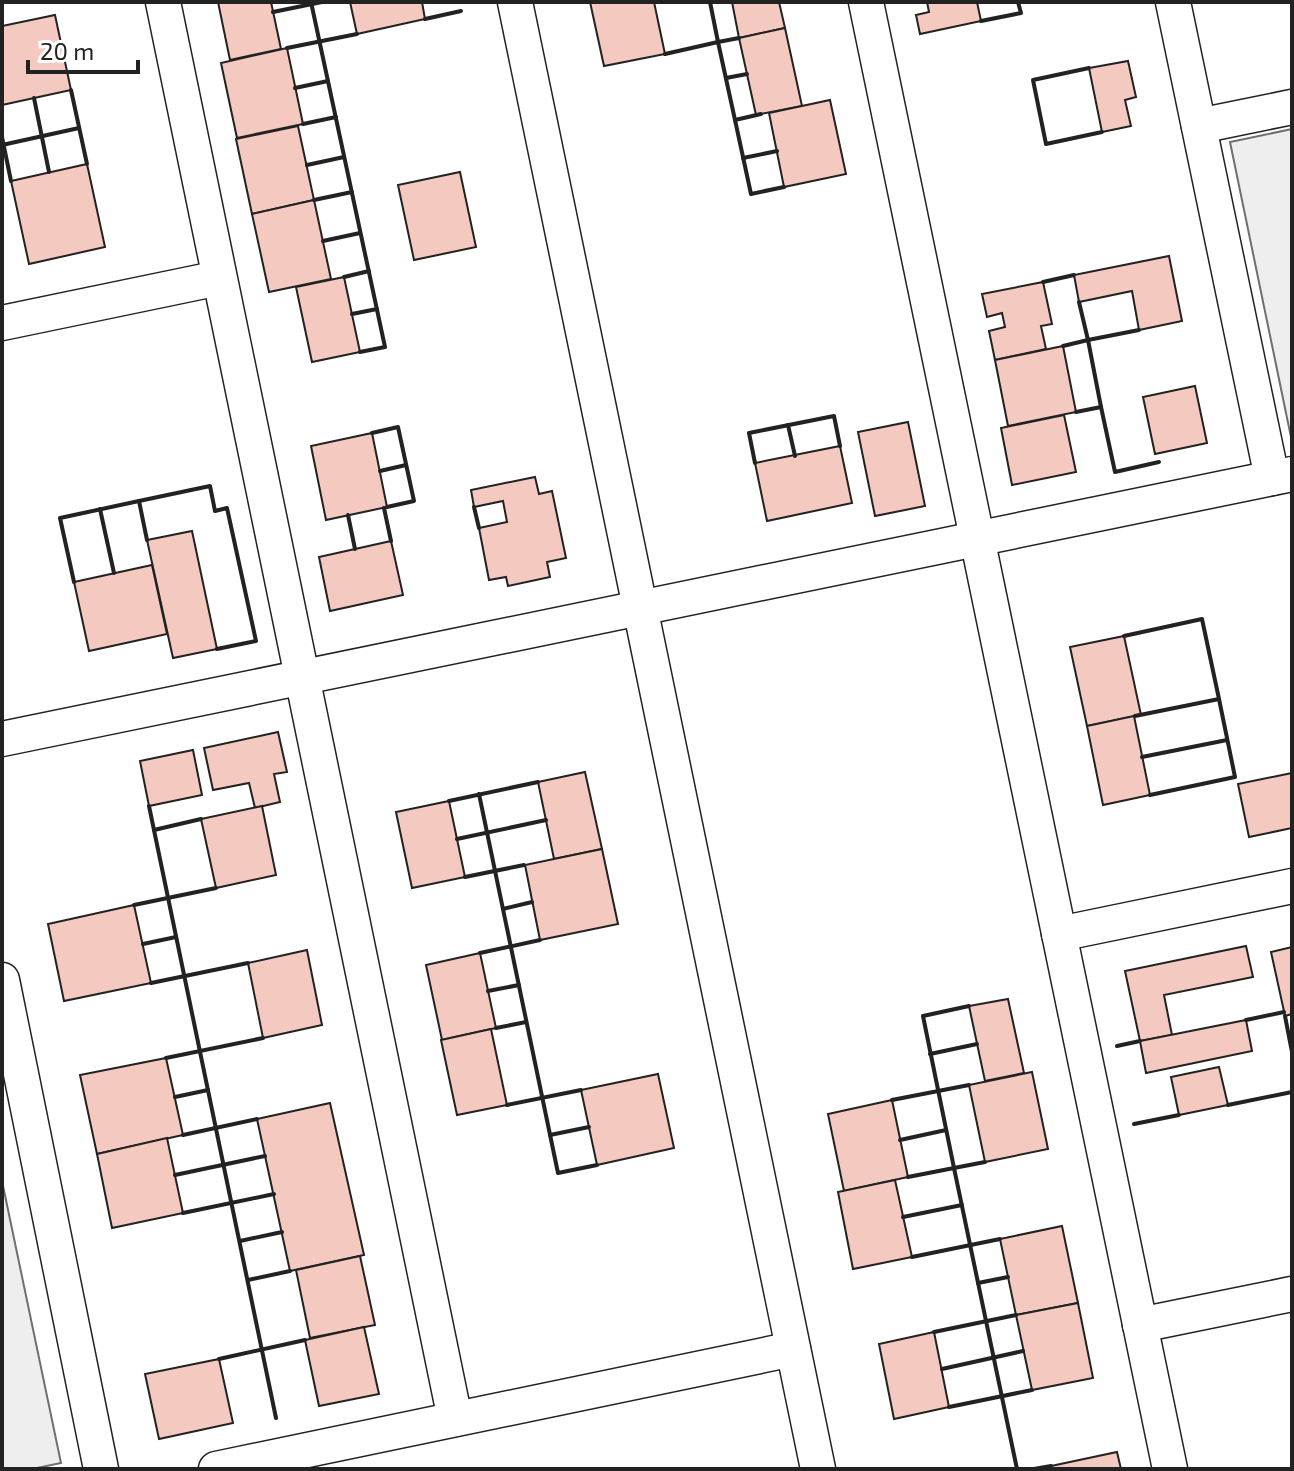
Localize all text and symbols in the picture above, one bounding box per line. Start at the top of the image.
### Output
scale bar [28,24,138,74]
text: 20 m [40,36,94,65]

